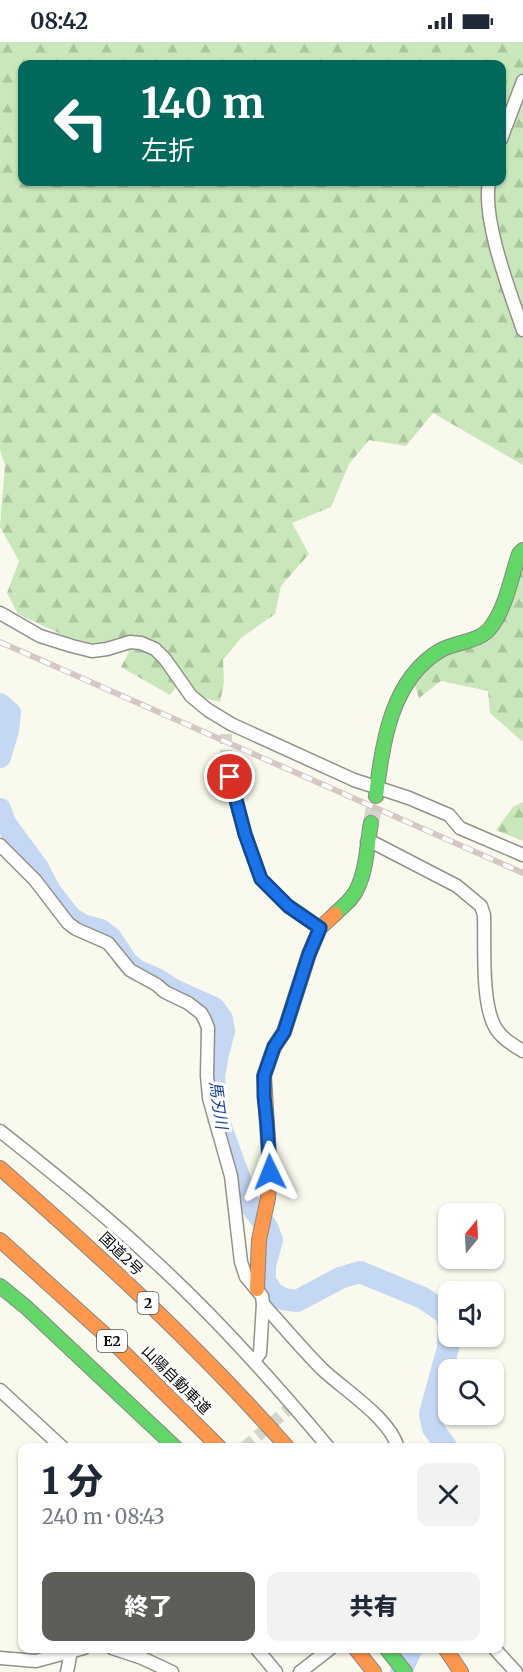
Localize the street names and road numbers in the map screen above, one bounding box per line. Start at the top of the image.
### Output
street label: 国道2号 [95,1228,147,1279]
road number: 2 [138,1292,158,1314]
road number: E2 [97,1330,127,1352]
street label: 山陽自動車道 [138,1341,215,1418]

